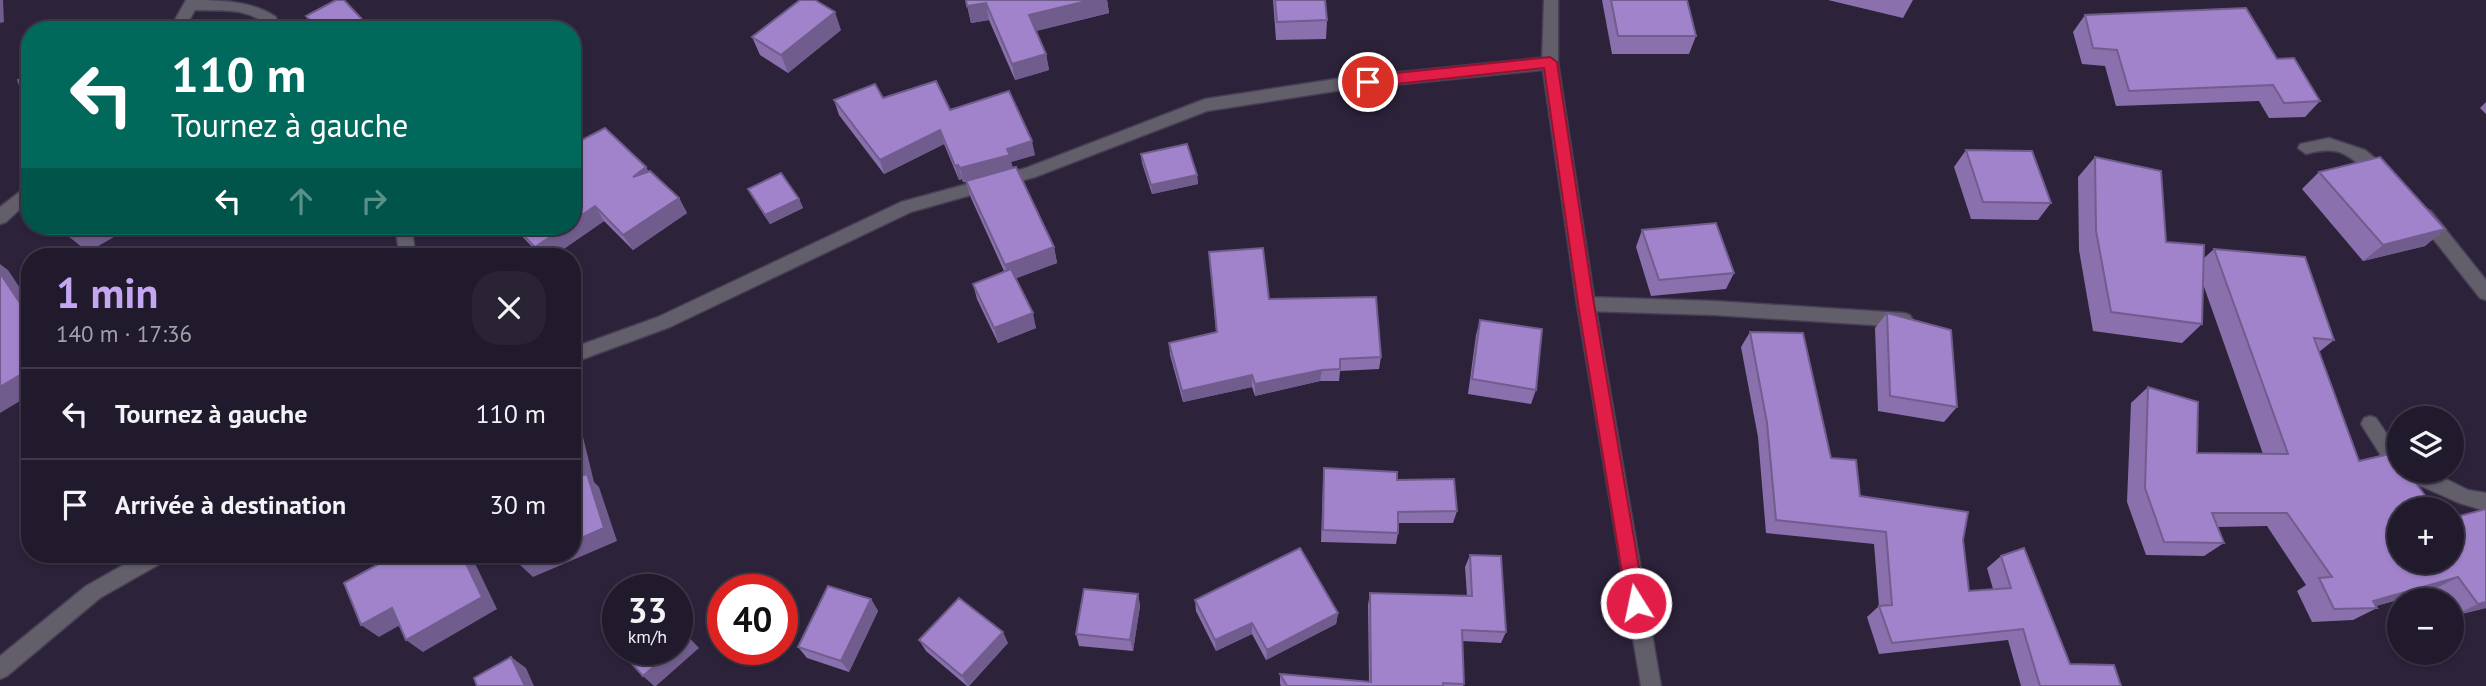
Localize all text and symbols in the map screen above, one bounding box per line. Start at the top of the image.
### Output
text: 110 m [171,42,306,106]
icon: left [56,49,147,140]
pin [1338,52,1398,112]
icon: arrive [1349,63,1387,101]
text: Tournez à gauche [171,104,408,146]
icon: left [209,182,247,220]
icon: ahead [282,182,320,220]
icon: right [355,182,393,220]
text: 1 min [56,265,158,320]
button: close [472,271,546,345]
text: 140 m · 17:36 [56,319,192,348]
icon: left [56,395,94,433]
text: Tournez à gauche [115,397,307,430]
text: 110 m [475,397,546,430]
map controls [2387,406,2464,665]
button: layers [2387,406,2464,483]
icon: arrive [56,486,94,524]
text: Arrivée à destination [115,488,346,521]
text: 30 m [490,488,546,521]
button: + [2387,497,2464,574]
position arrow [1599,566,1673,640]
speed limit sign: 40 [707,574,798,665]
text: 33 [628,587,667,633]
button: − [2387,588,2464,665]
text: km/h [628,625,667,648]

